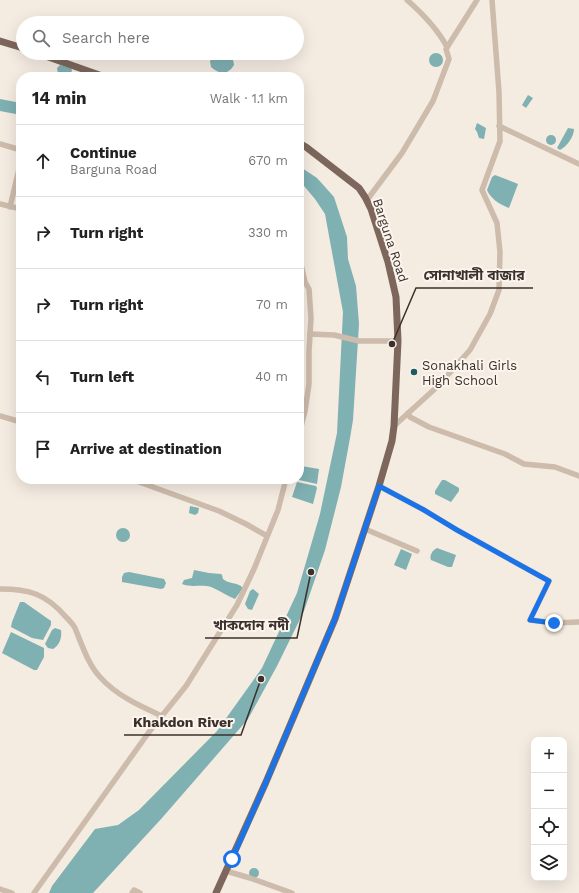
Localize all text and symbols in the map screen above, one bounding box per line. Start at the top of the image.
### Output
search box [16,16,304,60]
icon: search [30,27,52,49]
text: Search here [62,29,150,47]
text: 14 min [32,88,87,108]
text: Walk · 1.1 km [210,91,288,106]
text: Continue [70,144,137,162]
icon: ahead [32,150,54,172]
text: 670 m [248,153,288,168]
text: Barguna Road [70,162,157,177]
street label: Barguna Road [370,196,411,284]
icon: right [32,222,54,244]
text: Turn right [70,224,143,242]
text: 330 m [248,225,288,240]
callout: সোনাখালী বাজার [416,262,533,288]
text: সোনাখালী বাজার [423,267,525,283]
icon: right [32,294,54,316]
text: Turn right [70,296,143,314]
text: 70 m [256,297,288,312]
place label: Sonakhali Girls High School [422,358,517,388]
icon: left [32,366,54,388]
marker: Sonakhali Girls High School [409,367,419,377]
text: Turn left [70,368,134,386]
text: 40 m [255,369,288,384]
icon: arrive [32,438,54,460]
text: Arrive at destination [70,440,222,458]
callout: খাকদোন নদী [205,612,297,638]
route end [545,614,563,632]
text: খাকদোন নদী [213,617,290,633]
callout: Khakdon River [124,709,241,735]
text: Khakdon River [133,714,233,730]
map controls [531,737,567,881]
button: + [531,737,567,773]
button: − [531,773,567,809]
button: locate [531,809,567,845]
button: layers [531,845,567,881]
route start [223,850,241,868]

